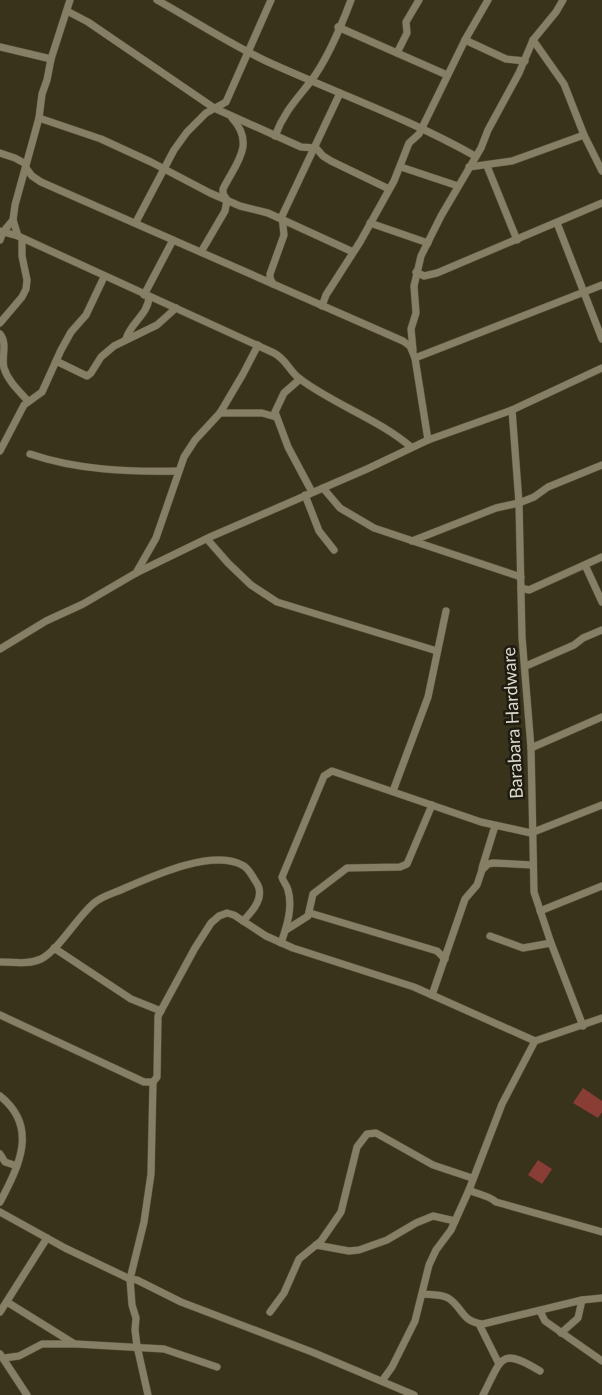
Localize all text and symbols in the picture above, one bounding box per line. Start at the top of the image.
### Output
street label: Barabara Hardware [497,646,527,800]

